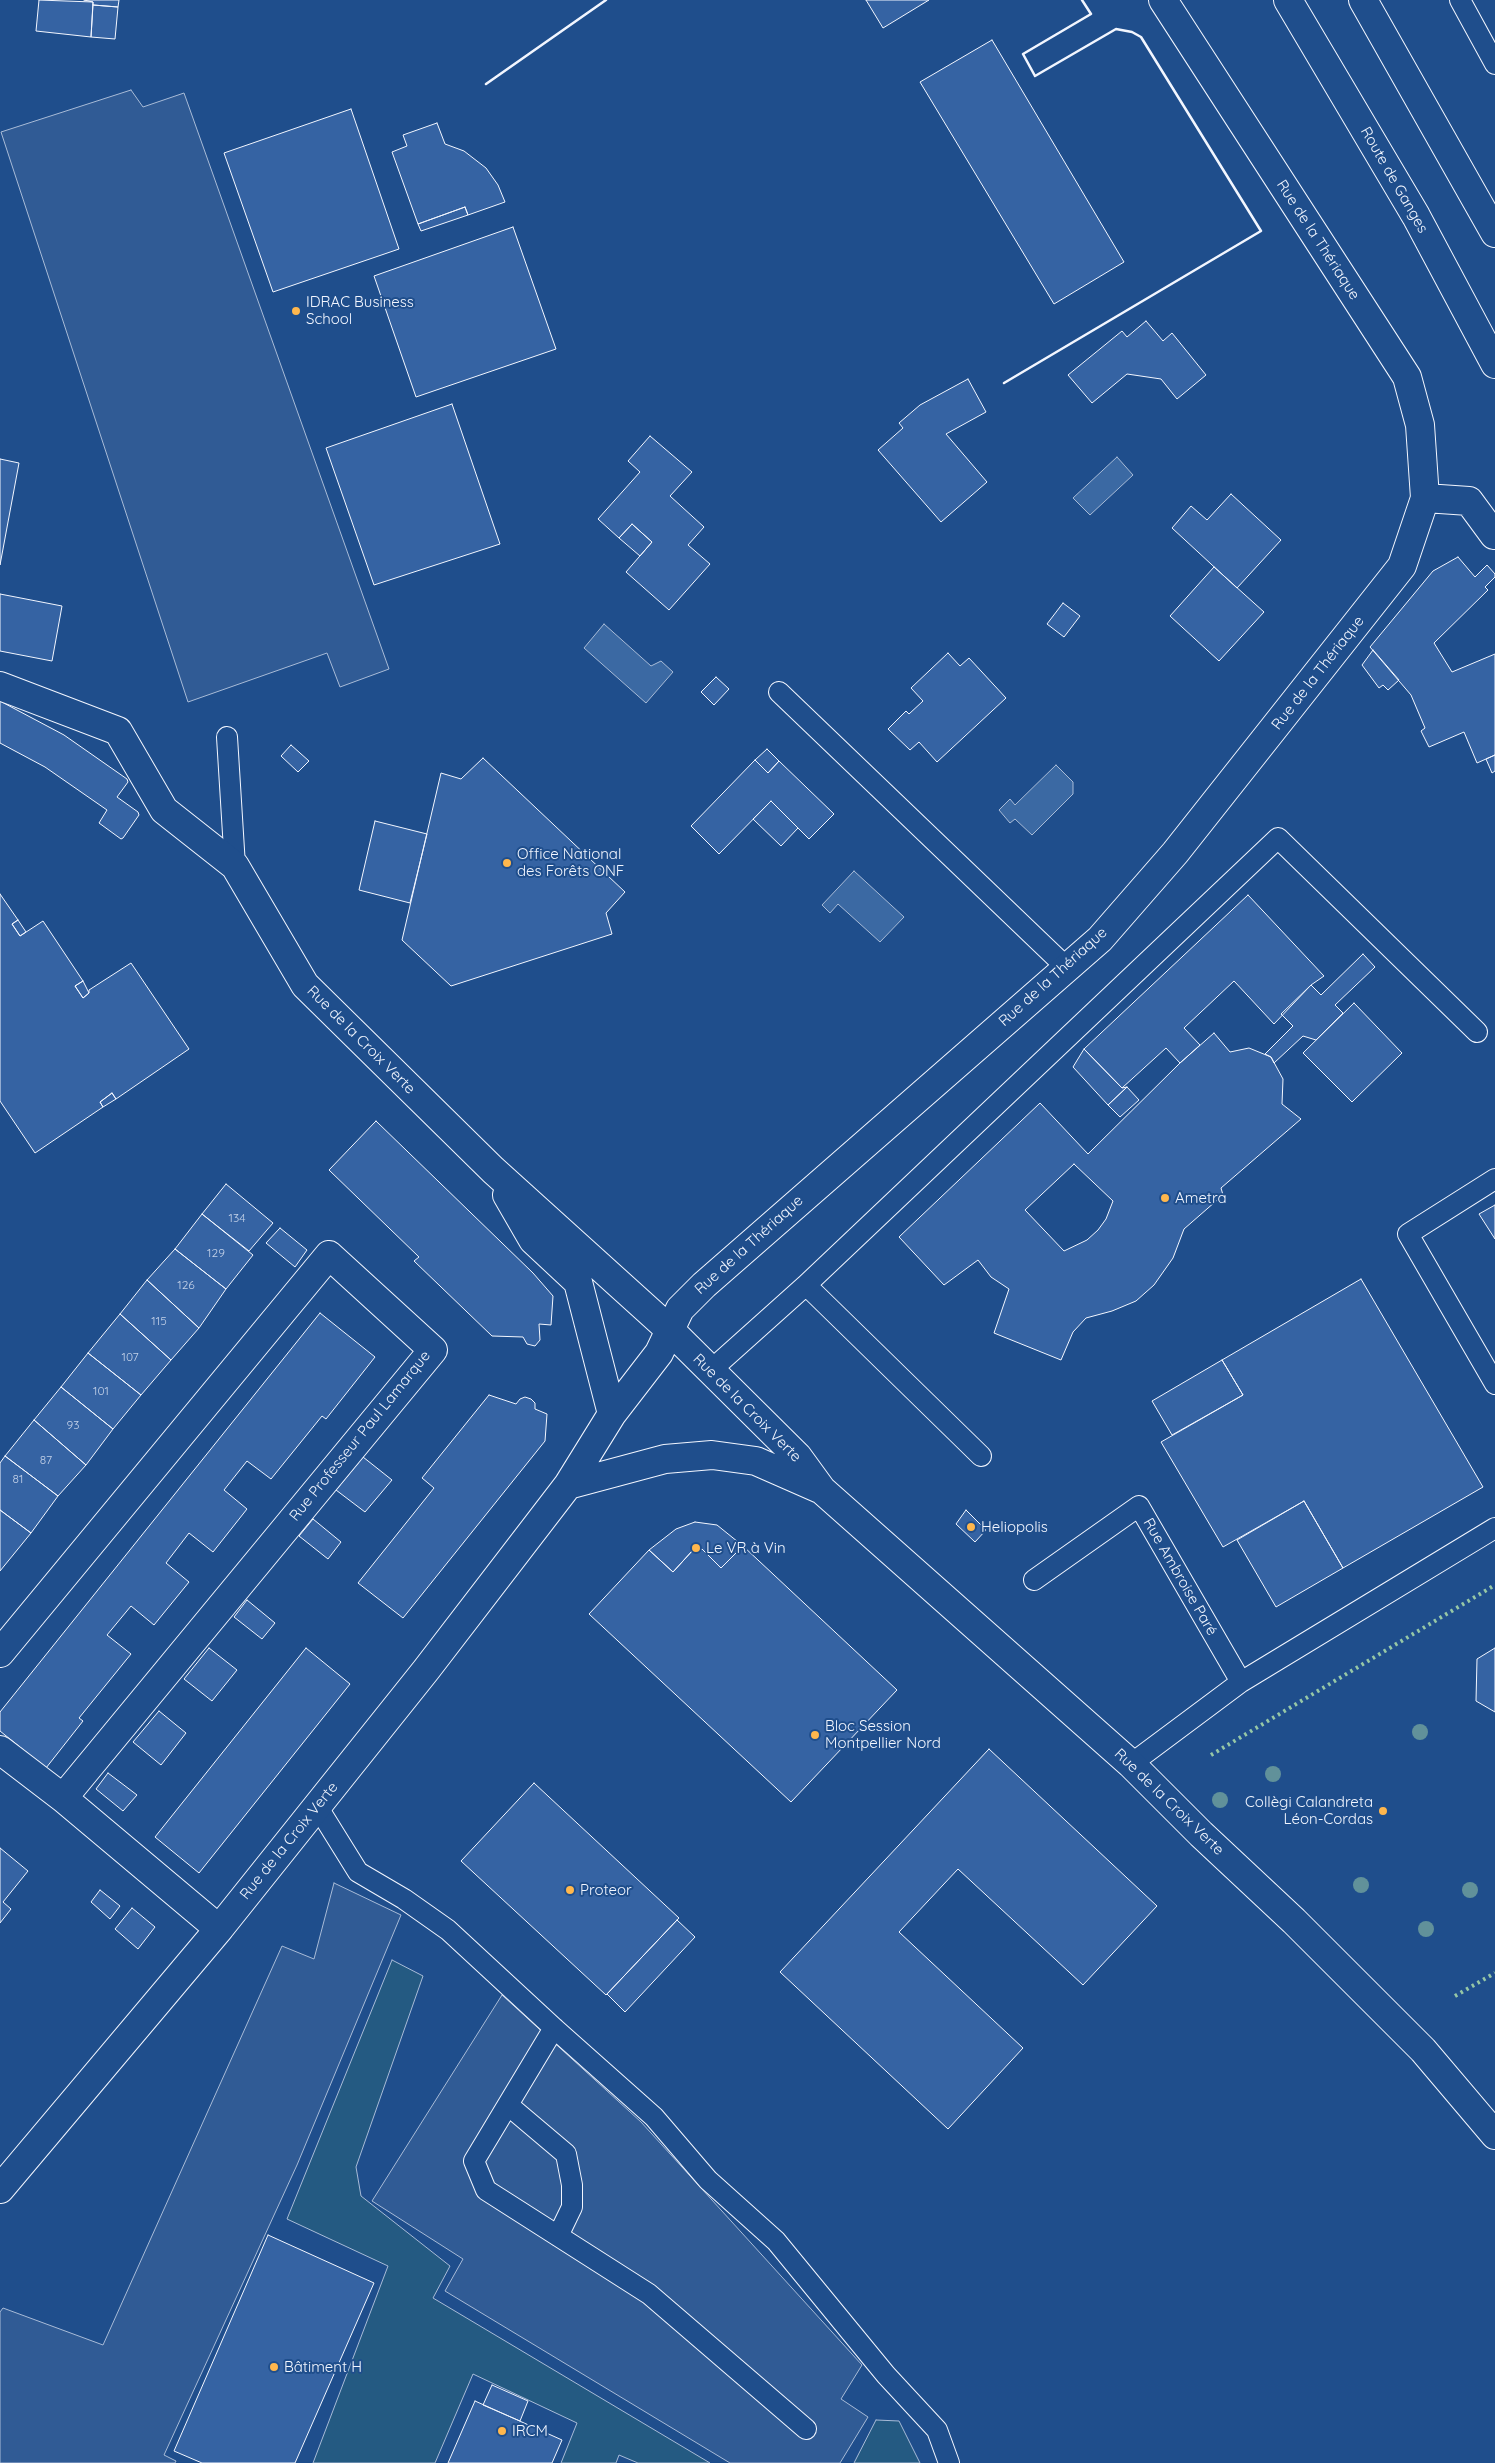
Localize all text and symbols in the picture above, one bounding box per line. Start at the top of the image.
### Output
street label: Route de Ganges [1356,124,1432,236]
street label: Rue de la Thériaque [1272,177,1364,303]
place label: IDRAC Business School [306,293,414,328]
marker: IDRAC Business School [290,305,302,317]
street label: Rue de la Thériaque [1268,612,1368,734]
place label: Office National des Forêts ONF [517,845,624,880]
marker: Office National des Forêts ONF [501,857,513,869]
street label: Rue de la Thériaque [995,924,1111,1030]
street label: Rue de la Croix Verte [303,982,419,1098]
place label: Ametra [1175,1189,1227,1207]
street label: Rue de la Thériaque [691,1192,807,1298]
marker: Ametra [1159,1192,1171,1204]
house number: 134 [228,1211,246,1225]
house number: 129 [207,1246,225,1260]
house number: 126 [177,1278,195,1292]
house number: 115 [151,1314,167,1328]
street label: Rue Professeur Paul Lamarque [286,1347,434,1525]
house number: 107 [121,1350,139,1364]
street label: Rue de la Croix Verte [689,1350,805,1466]
house number: 101 [93,1384,109,1398]
house number: 93 [67,1418,79,1432]
house number: 87 [40,1453,52,1467]
house number: 81 [13,1472,23,1486]
street label: Rue Ambroise Paré [1139,1515,1221,1639]
place label: Heliopolis [981,1518,1048,1536]
marker: Heliopolis [965,1521,977,1533]
place label: Le VR à Vin [706,1539,786,1557]
marker: Le VR à Vin [690,1542,702,1554]
place label: Bloc Session Montpellier Nord [825,1717,941,1752]
marker: Bloc Session Montpellier Nord [809,1729,821,1741]
street label: Rue de la Croix Verte [1110,1745,1228,1859]
street label: Rue de la Croix Verte [236,1779,342,1903]
place label: Collègi Calandreta Léon-Cordas [1245,1793,1373,1828]
marker: Collègi Calandreta Léon-Cordas [1377,1805,1389,1817]
place label: Proteor [580,1881,632,1899]
marker: Proteor [564,1884,576,1896]
place label: Bâtiment H [284,2358,362,2376]
marker: Bâtiment H [268,2361,280,2373]
place label: IRCM [512,2422,548,2440]
marker: IRCM [496,2425,508,2437]

